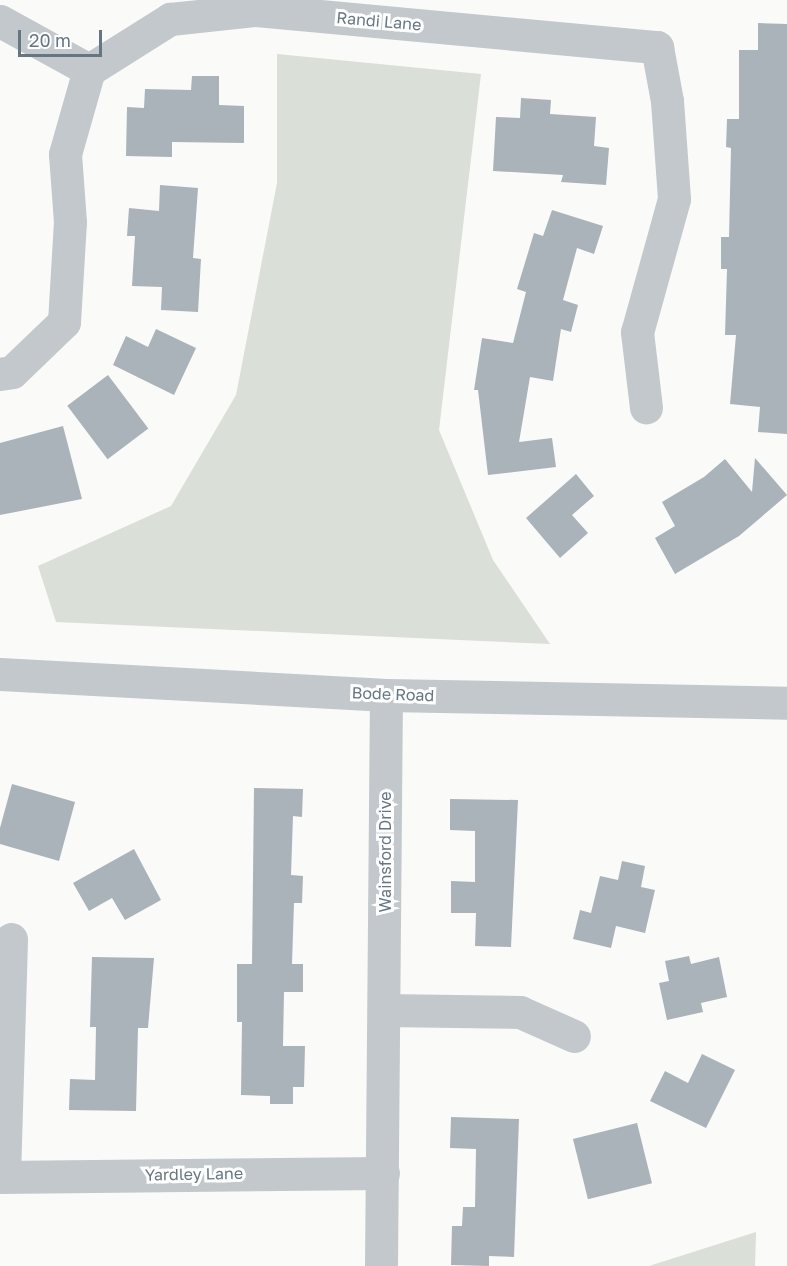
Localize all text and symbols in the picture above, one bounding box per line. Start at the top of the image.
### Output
street label: Randi Lane [336,8,422,34]
scale bar [21,18,105,56]
text: 20 m [29,29,71,51]
street label: Bode Road [351,683,435,705]
street label: Wainsford Drive [375,791,395,913]
street label: Yardley Lane [145,1164,243,1184]

